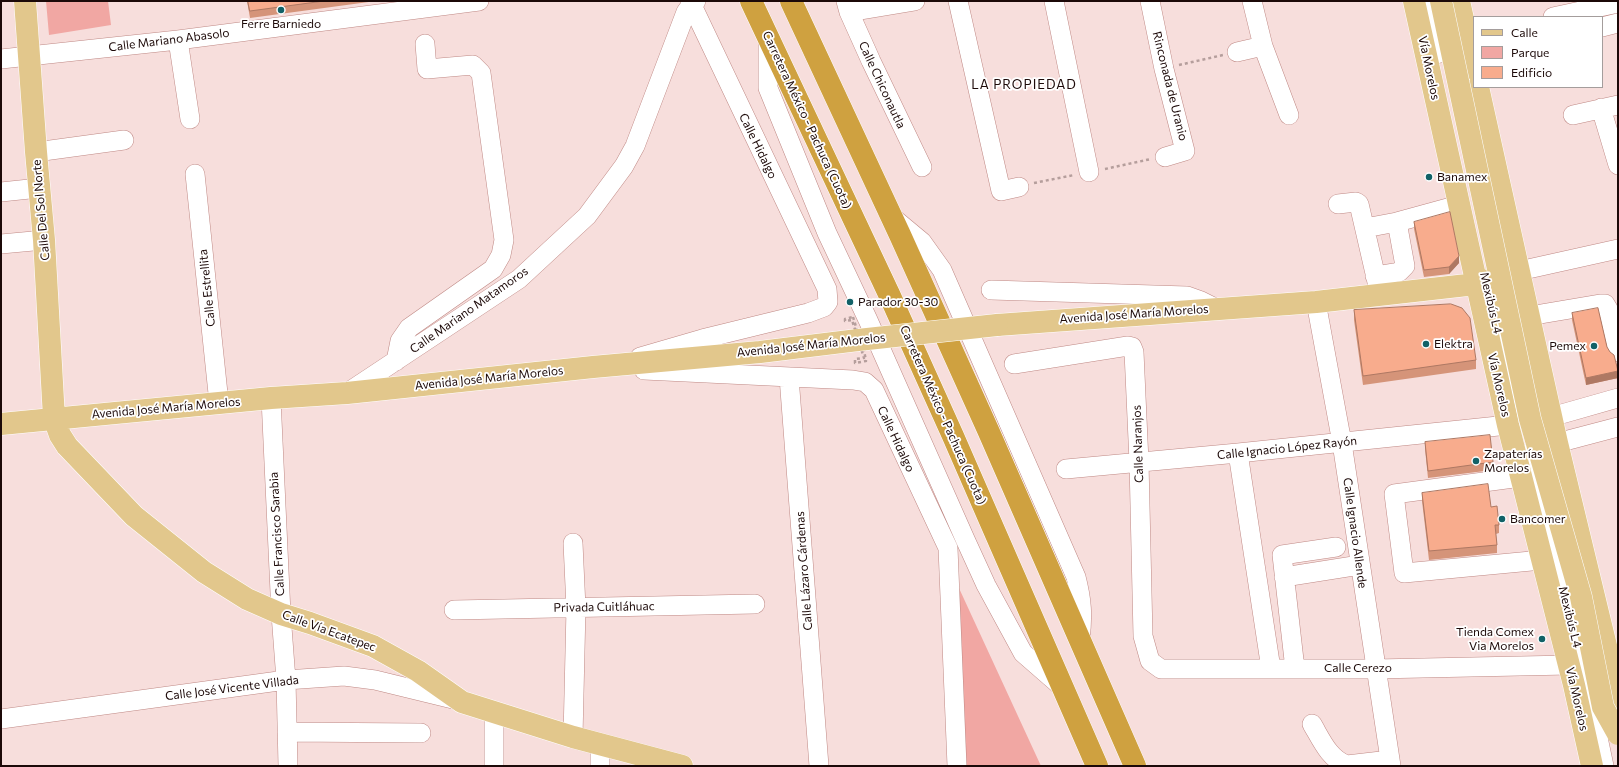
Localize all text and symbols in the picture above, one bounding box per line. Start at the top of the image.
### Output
marker: Ferre Barniedo [276,5,286,15]
legend [1473,16,1603,88]
place label: Ferre Barniedo [241,17,321,31]
street label: Calle Mariano Abasolo [108,25,230,55]
text: Calle [1511,25,1538,39]
street label: Carretera México - Pachuca (Cuota) [759,29,855,211]
street label: Rinconada de Uranio [1149,30,1191,142]
street label: Vía Morelos [1415,35,1443,101]
street label: Calle Chiconautla [855,39,909,131]
text: Parque [1511,45,1549,59]
text: Edificio [1511,65,1552,79]
district label: LA PROPIEDAD [971,77,1077,93]
street label: Calle Hidalgo [736,111,780,181]
street label: Calle Del Sol Norte [29,159,53,261]
place label: Banamex [1437,170,1487,184]
marker: Banamex [1424,172,1434,182]
street label: Calle Estrellita [196,248,218,328]
street label: Calle Mariano Matamoros [407,264,531,356]
street label: Mexibús L4 [1477,271,1505,335]
place label: Parador 30-30 [858,295,938,309]
marker: Parador 30-30 [845,297,855,307]
street label: Avenida José María Morelos [1059,302,1209,326]
street label: Carretera México - Pachuca (Cuota) [897,323,989,507]
street label: Avenida José María Morelos [736,330,886,360]
place label: Elektra [1434,337,1473,351]
marker: Elektra [1421,339,1431,349]
place label: Pemex [1549,339,1586,353]
marker: Pemex [1589,341,1599,351]
street label: Vía Morelos [1485,352,1513,418]
street label: Avenida José María Morelos [414,363,564,393]
street label: Avenida José María Morelos [91,394,241,422]
street label: Calle Hidalgo [874,404,918,474]
street label: Calle Naranjos [1129,405,1147,483]
street label: Calle Ignacio López Rayón [1216,433,1358,463]
place label: Zapaterías Morelos [1484,447,1542,475]
marker: Zapaterías Morelos [1471,456,1481,466]
street label: Calle Francisco Sarabia [267,472,287,596]
street label: Calle Ignacio Allende [1340,477,1370,589]
street label: Calle Lázaro Cárdenas [793,511,815,631]
place label: Bancomer [1510,512,1566,526]
marker: Bancomer [1497,514,1507,524]
street label: Mexibús L4 [1555,585,1585,649]
street label: Privada Cuitláhuac [553,599,655,615]
street label: Calle Vía Ecatepec [280,607,378,655]
place label: Tienda Comex Via Morelos [1456,625,1534,653]
marker: Tienda Comex Via Morelos [1537,634,1547,644]
street label: Calle Cerezo [1324,661,1392,675]
street label: Vía Morelos [1563,666,1591,732]
street label: Calle José Vicente Villada [164,673,300,703]

